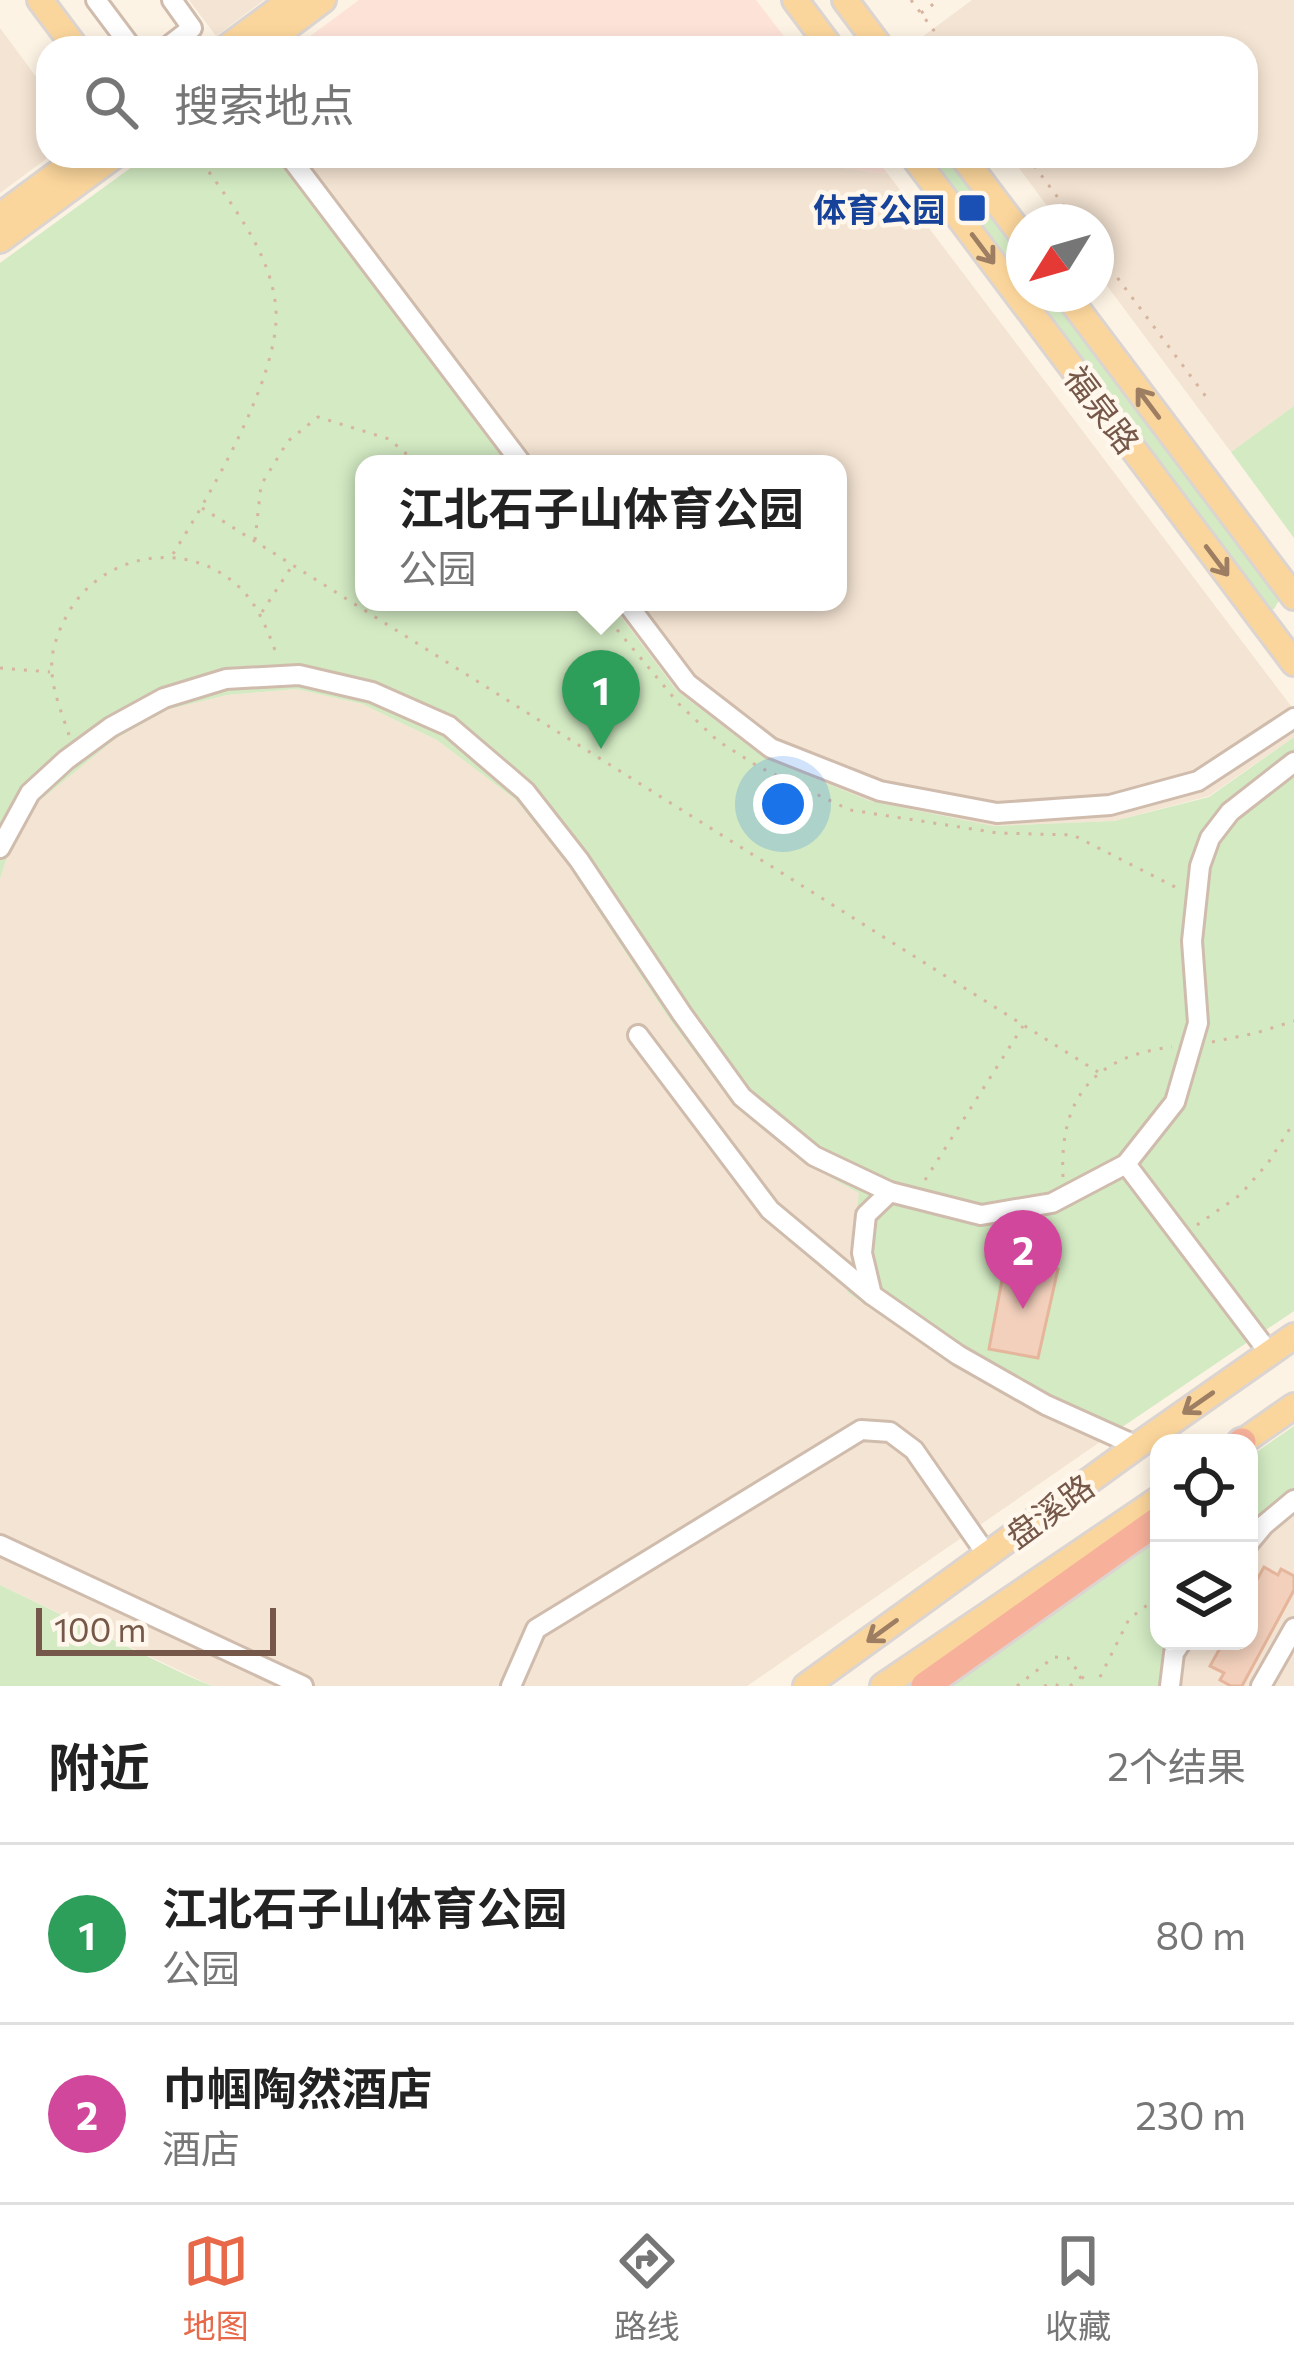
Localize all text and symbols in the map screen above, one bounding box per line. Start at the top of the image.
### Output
search box [36,36,1258,168]
icon: search [78,69,144,135]
text: 搜索地点 [174,76,354,131]
place label: 体育公园 [813,188,945,229]
marker: 体育公园 [956,192,988,224]
north arrow [1006,204,1114,312]
one-way arrow [969,233,996,265]
street label: 福泉路 [1057,357,1149,461]
one-way arrow [1136,387,1161,420]
popup [355,455,847,611]
text: 江北石子山体育公园 [398,479,804,534]
text: 公园 [398,543,477,591]
one-way arrow [1204,544,1230,577]
pin: 1 [562,650,640,749]
your location [753,774,813,834]
pin: 2 [984,1210,1062,1309]
one-way arrow [1182,1390,1215,1415]
map controls [1150,1434,1258,1650]
button: locate [1150,1434,1258,1542]
street label: 盘溪路 [997,1464,1101,1556]
button: layers [1150,1542,1258,1650]
scale bar [36,1602,276,1655]
text: 100 m [54,1608,146,1649]
one-way arrow [866,1618,899,1644]
text: 附近 [48,1734,150,1797]
text: 2个结果 [1107,1741,1246,1789]
text: 江北石子山体育公园 [162,1879,567,1934]
text: 1 [78,1910,96,1958]
text: 80 m [1155,1910,1246,1958]
text: 公园 [162,1943,240,1991]
text: 巾帼陶然酒店 [162,2059,432,2114]
text: 2 [76,2090,98,2138]
text: 230 m [1135,2090,1246,2138]
text: 酒店 [162,2123,240,2171]
tab: 地图 [183,2228,249,2348]
tab: 路线 [614,2228,680,2348]
tab: 收藏 [1045,2228,1111,2348]

